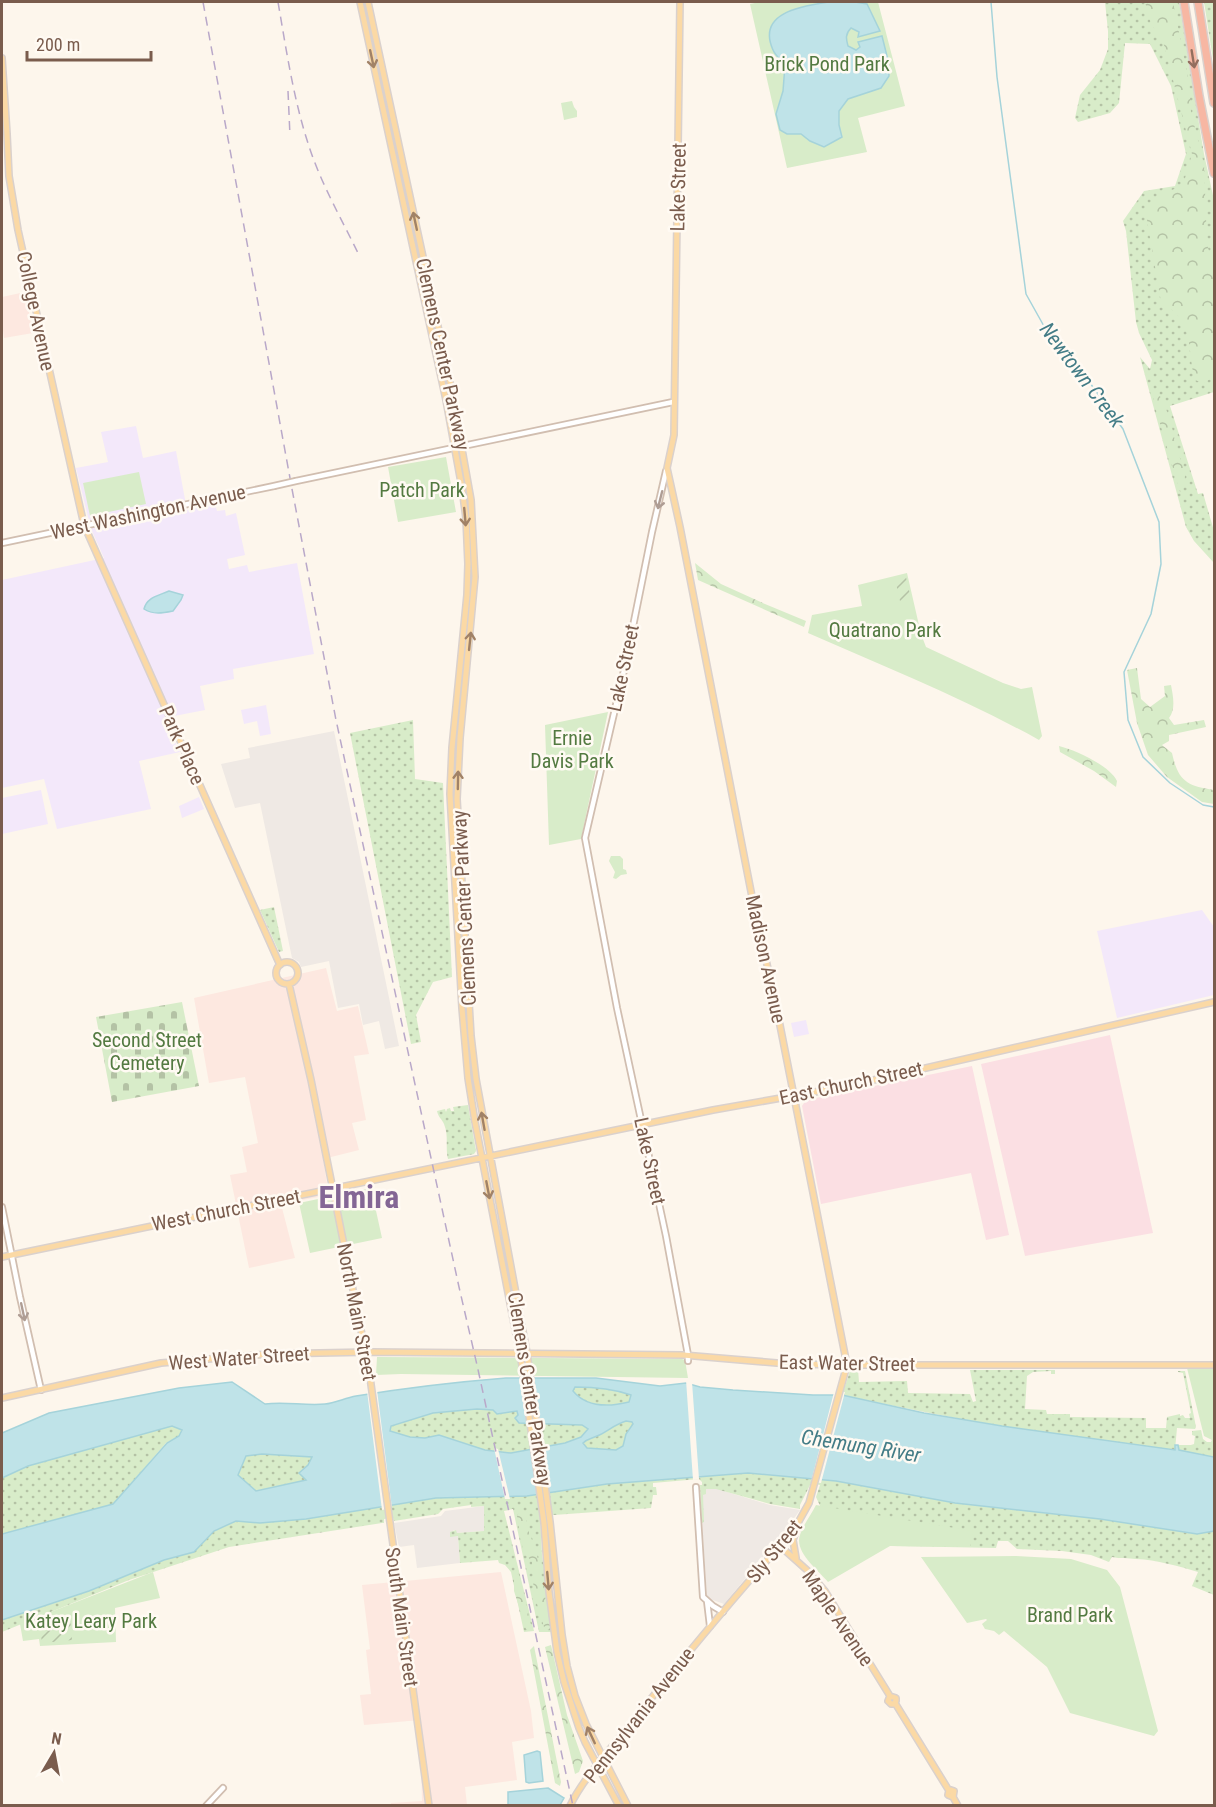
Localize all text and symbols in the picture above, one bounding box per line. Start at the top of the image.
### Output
scale bar [27,24,152,62]
text: 200 m [36,34,80,55]
one-way arrow [367,48,378,68]
one-way arrow [1188,49,1199,69]
park label: Brick Pond Park [764,52,890,76]
street label: Lake Street [665,142,691,232]
one-way arrow [409,212,420,232]
street label: College Avenue [12,249,60,373]
street label: Clemens Center Parkway [411,256,475,452]
water label: Newtown Creek [1035,318,1130,433]
park label: Patch Park [379,478,465,502]
street label: West Washington Avenue [48,480,248,544]
one-way arrow [653,490,665,509]
one-way arrow [460,507,471,527]
park label: Quatrano Park [829,618,941,642]
street label: Lake Street [602,622,644,714]
one-way arrow [465,632,476,652]
street label: Park Place [154,702,210,788]
park label: Ernie Davis Park [530,726,614,773]
one-way arrow [452,771,463,791]
street label: Clemens Center Parkway [447,810,481,1006]
street label: Madison Avenue [741,893,791,1025]
park label: Second Street Cemetery [92,1028,202,1075]
street label: East Church Street [777,1056,925,1110]
one-way arrow [477,1112,488,1131]
street label: Lake Street [629,1115,671,1207]
district label: Elmira [319,1178,399,1216]
one-way arrow [483,1179,494,1199]
street label: West Church Street [150,1184,302,1236]
street label: North Main Street [332,1241,382,1383]
street label: Clemens Center Parkway [503,1290,557,1488]
one-way arrow [17,1302,29,1321]
street label: West Water Street [168,1341,310,1375]
street label: East Water Street [779,1350,916,1376]
water label: Chemung River [800,1425,923,1467]
street label: Sly Street [741,1514,807,1588]
street label: South Main Street [380,1546,424,1688]
street label: Maple Avenue [797,1565,879,1671]
one-way arrow [543,1571,554,1591]
park label: Brand Park [1027,1603,1113,1627]
park label: Katey Leary Park [25,1609,157,1633]
street label: Pennsylvania Avenue [579,1642,699,1788]
north arrow [24,1723,84,1783]
one-way arrow [585,1726,596,1745]
text: N [50,1729,63,1749]

